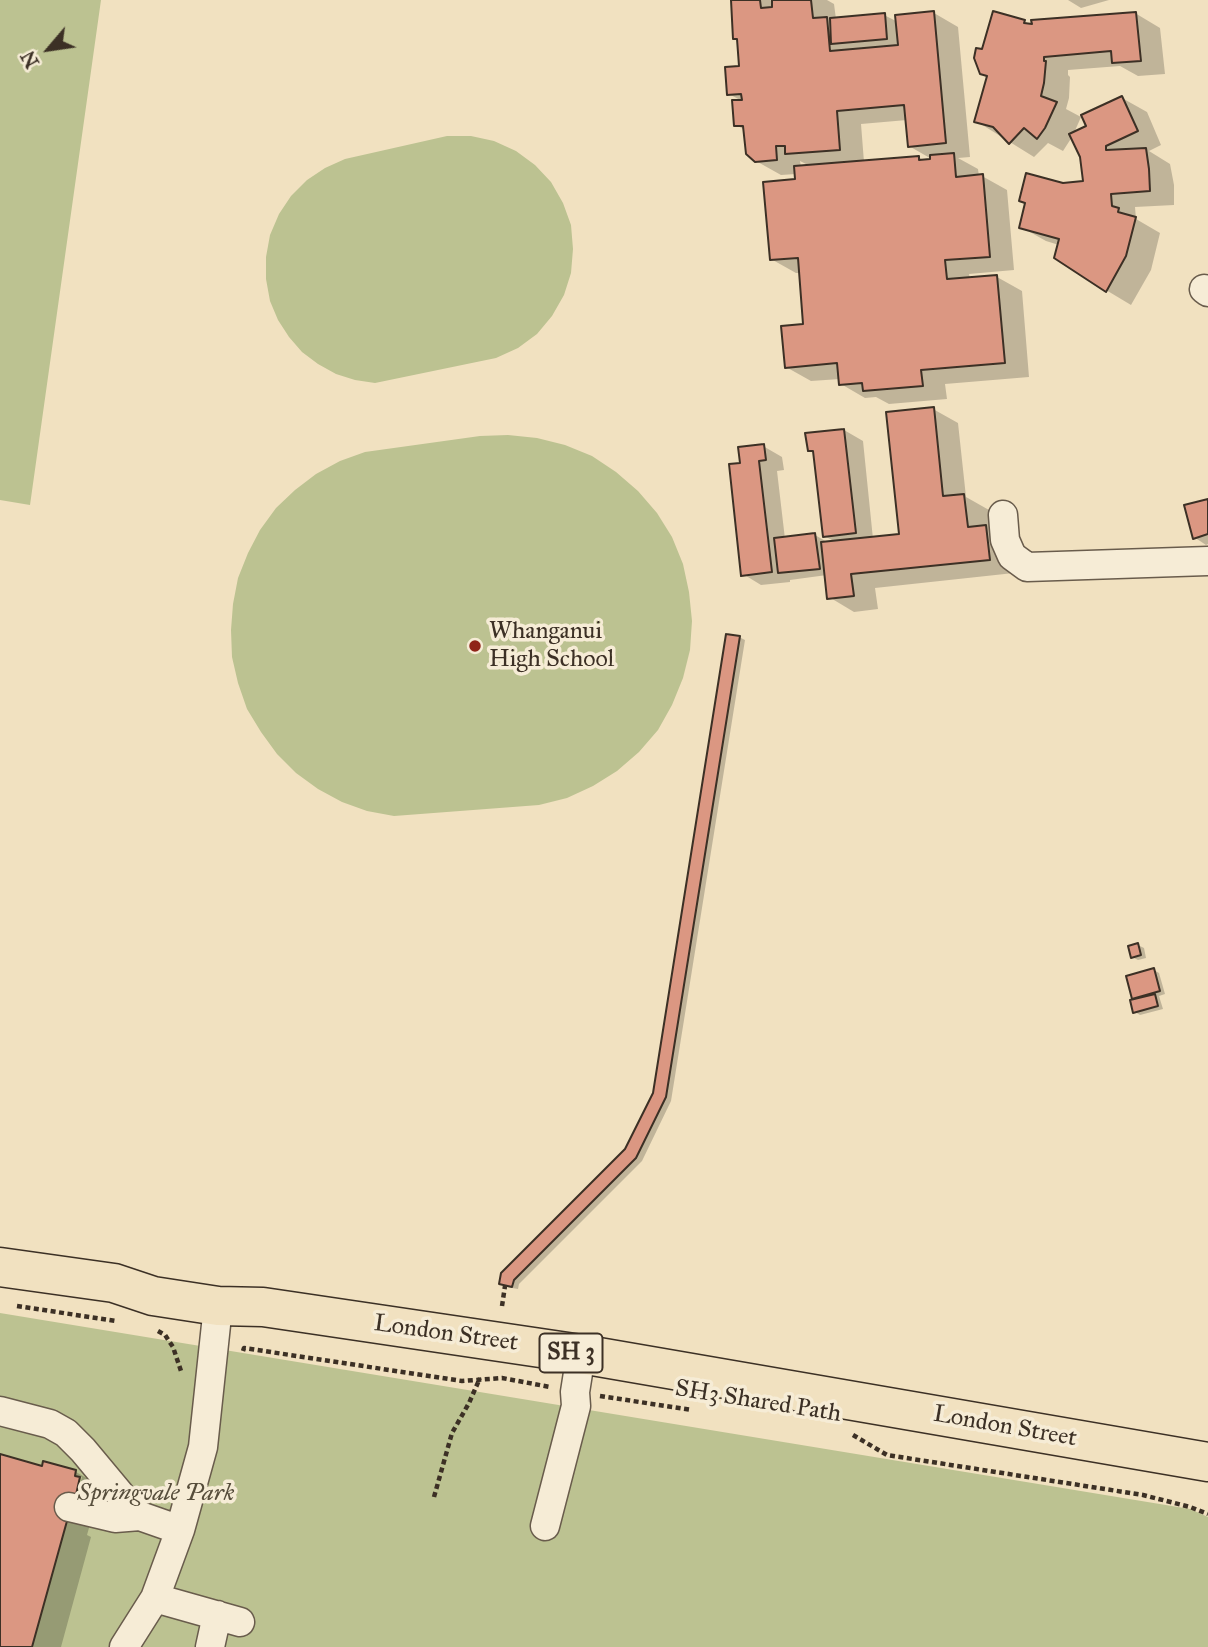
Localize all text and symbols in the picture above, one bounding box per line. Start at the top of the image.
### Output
north arrow [14,14,84,84]
text: N [16,47,44,72]
place label: Whanganui High School [489,618,614,674]
marker: Whanganui High School [467,638,483,654]
street label: London Street [372,1310,520,1358]
road number: SH 3 [540,1334,602,1372]
street label: SH3 Shared Path [673,1375,843,1429]
street label: London Street [931,1400,1079,1454]
park label: Springvale Park [78,1480,234,1508]

